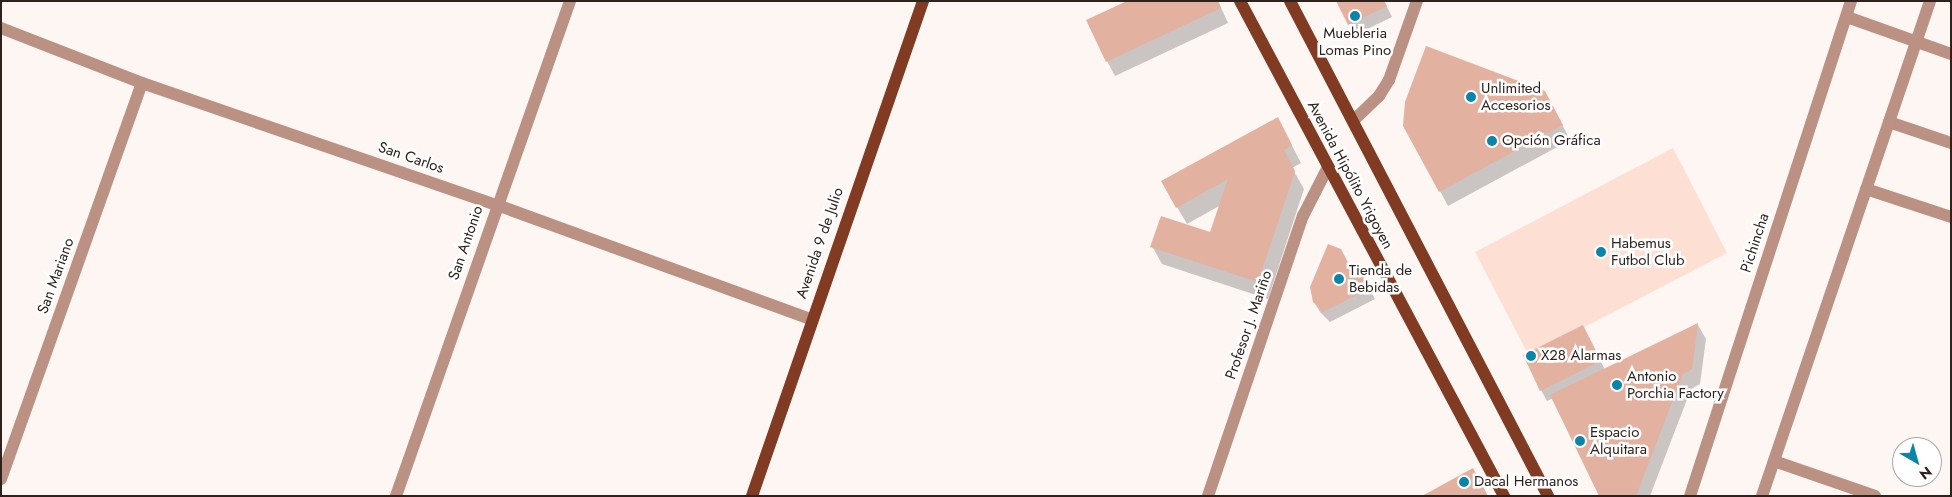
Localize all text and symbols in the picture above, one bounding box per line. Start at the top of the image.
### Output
marker: Muebleria Lomas Pino [1349,10,1361,22]
place label: Muebleria Lomas Pino [1319,24,1391,59]
place label: Unlimited Accesorios [1481,79,1550,114]
marker: Unlimited Accesorios [1465,91,1477,103]
street label: Avenida Hipólito Yrigoyen [1303,98,1397,252]
place label: Opción Gráfica [1502,132,1601,150]
marker: Opción Gráfica [1486,135,1498,147]
street label: San Carlos [376,138,446,178]
street label: Avenida 9 de Julio [793,185,847,301]
street label: San Antonio [445,204,487,282]
street label: Pichincha [1737,211,1773,275]
place label: Habemus Futbol Club [1611,234,1685,269]
street label: San Mariano [34,236,78,316]
marker: Habemus Futbol Club [1595,246,1607,258]
place label: Tienda de Bebidas [1349,261,1412,296]
street label: Profesor J. Mariño [1222,268,1276,382]
marker: Tienda de Bebidas [1333,273,1345,285]
place label: X28 Alarmas [1541,347,1621,365]
marker: X28 Alarmas [1525,350,1537,362]
place label: Antonio Porchia Factory [1627,367,1724,402]
marker: Antonio Porchia Factory [1611,379,1623,391]
place label: Espacio Alquitara [1590,423,1647,458]
marker: Espacio Alquitara [1574,435,1586,447]
north arrow [1892,437,1942,487]
text: N [1915,462,1936,484]
place label: Dacal Hermanos [1474,473,1578,491]
marker: Dacal Hermanos [1458,476,1470,488]

